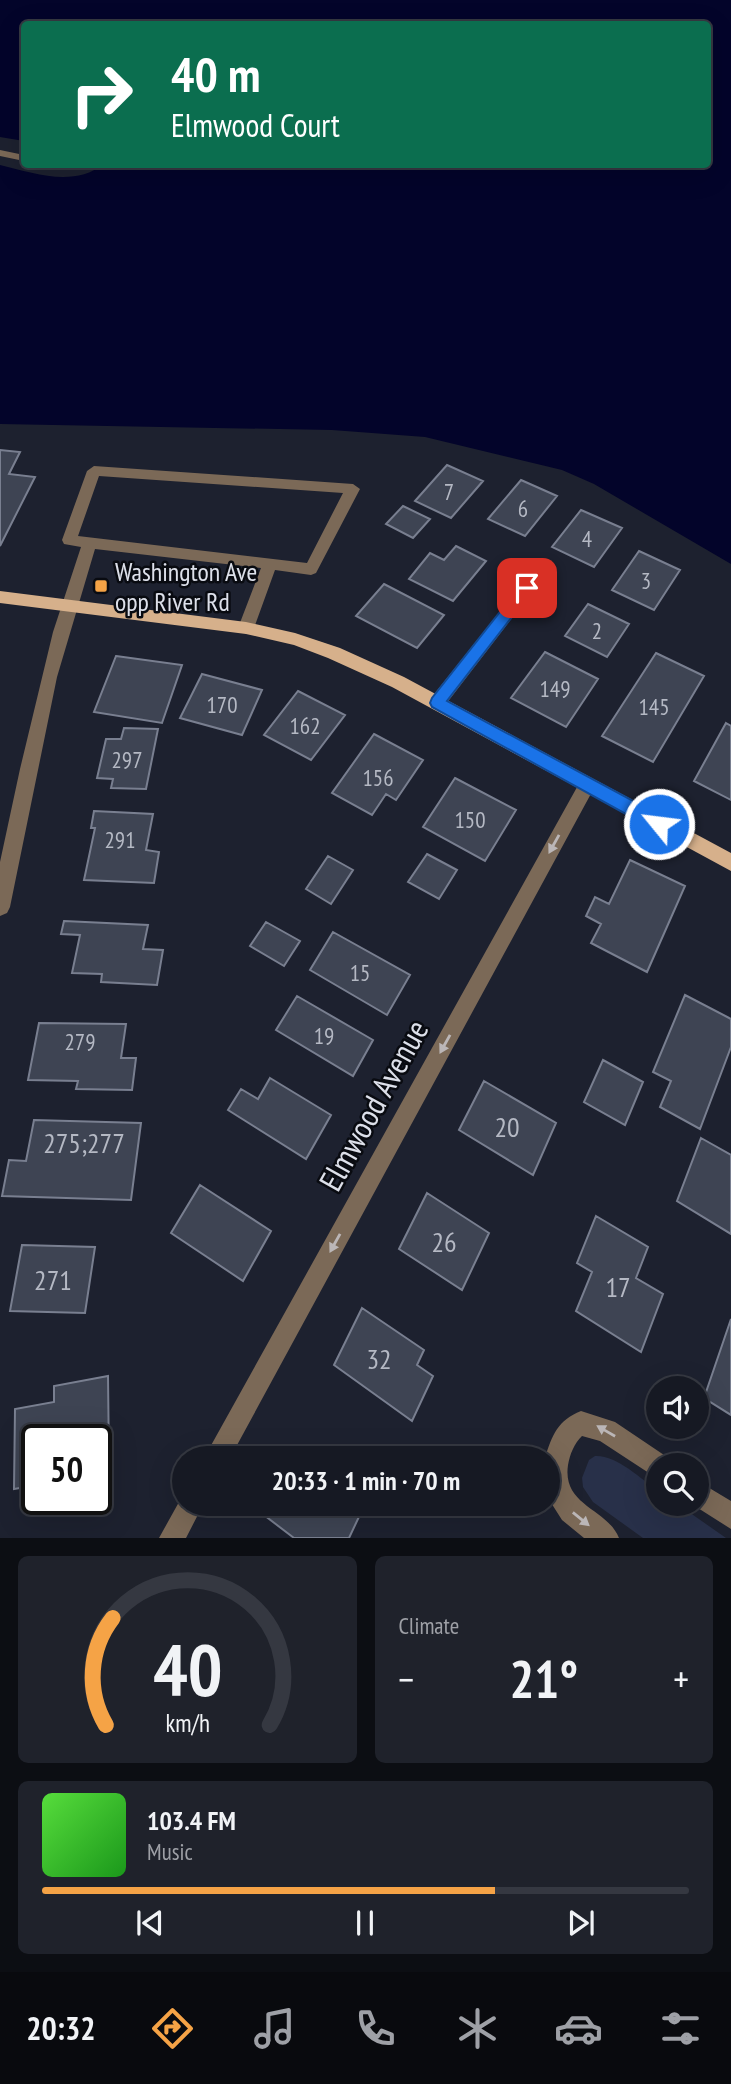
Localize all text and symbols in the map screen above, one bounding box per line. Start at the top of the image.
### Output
text: 40 m [171,42,260,106]
icon: right [56,49,147,140]
text: Elmwood Court [171,104,340,146]
house number: 7 [444,477,454,506]
house number: 6 [518,494,528,523]
house number: 4 [582,524,592,553]
place label: Washington Ave opp River Rd [115,555,257,618]
pin [497,558,557,618]
house number: 3 [641,566,651,595]
icon: arrive [508,569,546,607]
marker: Washington Ave opp River Rd [93,578,109,594]
house number: 2 [592,616,602,645]
house number: 149 [539,674,571,703]
house number: 170 [206,690,238,719]
house number: 145 [638,692,670,721]
house number: 162 [289,711,321,740]
house number: 297 [111,745,143,774]
house number: 156 [362,763,394,792]
position arrow [622,787,696,861]
house number: 150 [454,805,486,834]
house number: 291 [104,825,136,854]
one-way arrow [548,835,560,854]
house number: 15 [350,958,370,987]
street label: Elmwood Avenue [309,1012,437,1198]
house number: 19 [314,1021,334,1050]
house number: 279 [64,1027,96,1056]
one-way arrow [439,1034,451,1054]
house number: 20 [494,1108,520,1145]
house number: 275;277 [43,1124,125,1161]
house number: 26 [431,1223,457,1260]
one-way arrow [329,1233,341,1253]
house number: 271 [34,1261,72,1298]
house number: 17 [605,1268,631,1305]
house number: 32 [366,1340,392,1377]
map controls [646,1376,709,1516]
button: sound [646,1376,709,1439]
speed limit sign: 50 [21,1424,112,1515]
one-way arrow [596,1425,615,1437]
button: search [646,1453,709,1516]
text: 20:33 · 1 min · 70 m [272,1464,460,1497]
one-way arrow [573,1511,590,1526]
text: Climate [399,1611,459,1640]
text: 40 [152,1622,222,1716]
text: 21° [509,1645,578,1712]
text: − [399,1654,414,1703]
text: + [673,1654,689,1703]
text: km/h [165,1707,209,1739]
text: 103.4 FM [147,1804,236,1837]
text: Music [147,1837,193,1866]
icon: previous [131,1904,169,1942]
icon: pause [346,1904,384,1942]
icon: next [562,1904,600,1942]
icon: directions [148,2004,197,2053]
icon: music [250,2004,299,2053]
icon: phone [351,2004,400,2053]
icon: climate [453,2004,502,2053]
icon: car [554,2004,603,2053]
icon: filters [656,2004,705,2053]
text: 20:32 [26,2007,95,2049]

